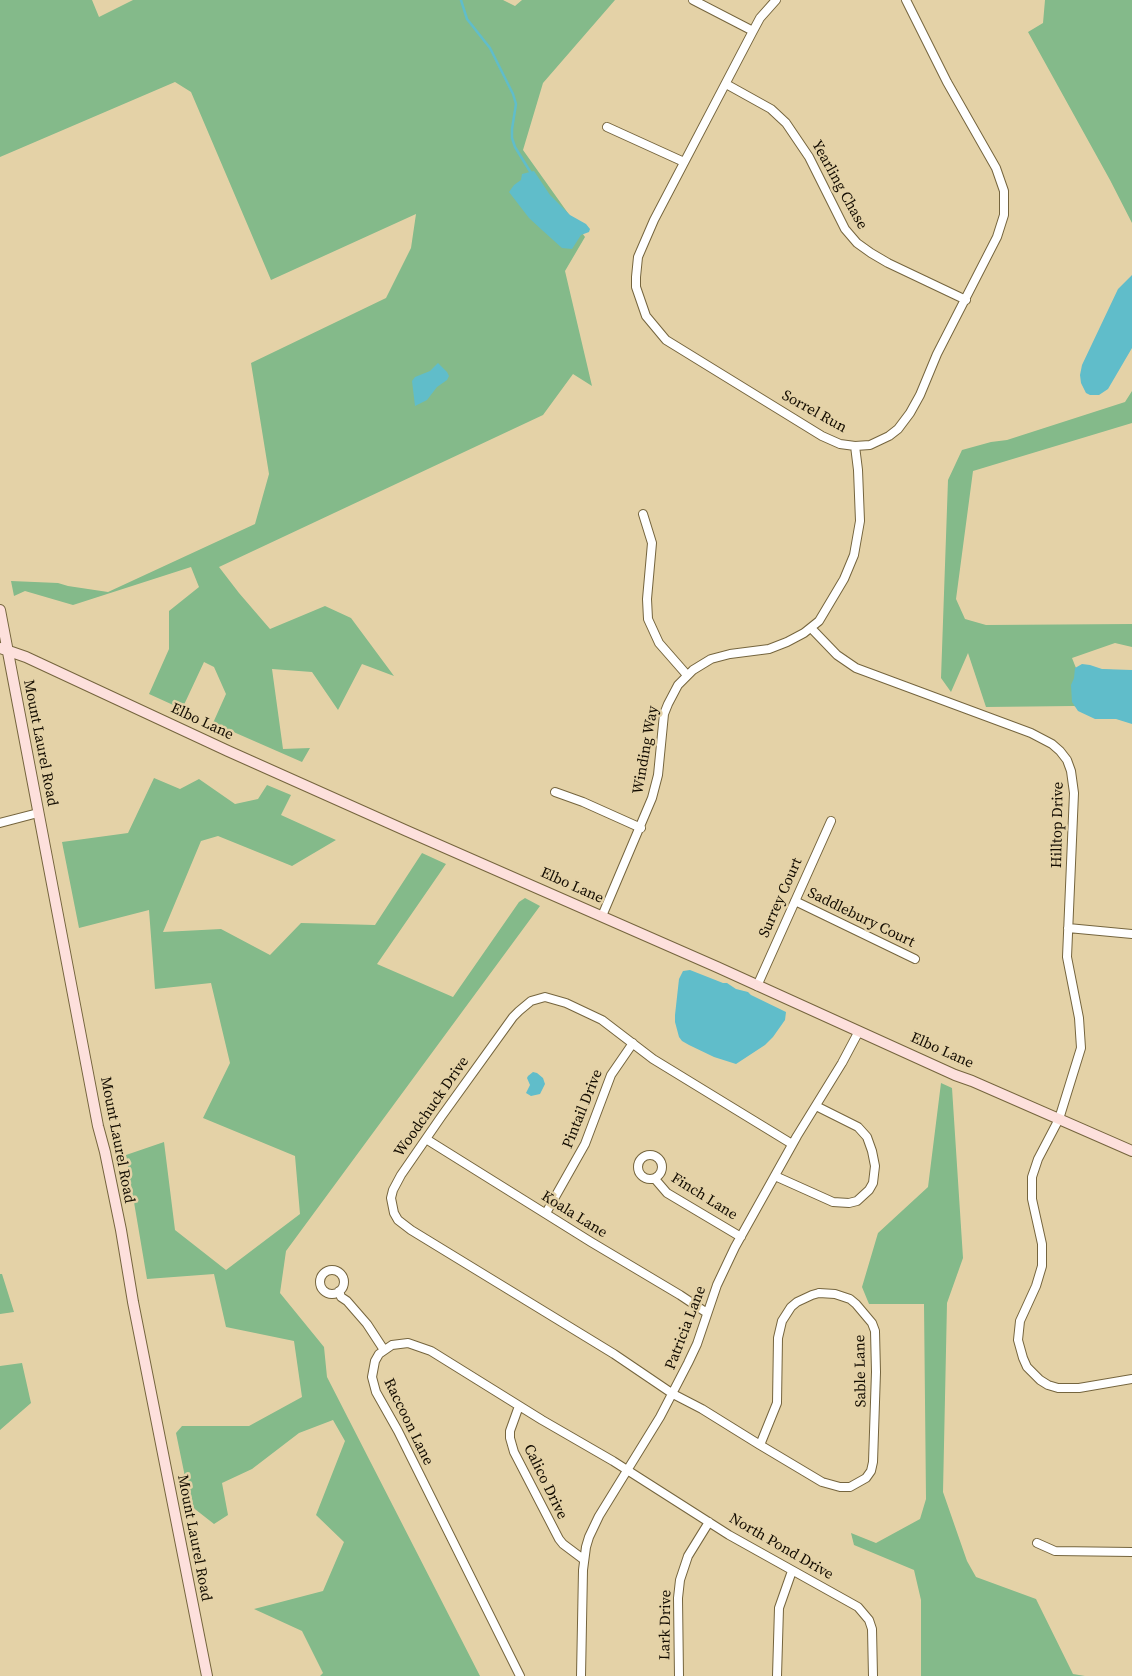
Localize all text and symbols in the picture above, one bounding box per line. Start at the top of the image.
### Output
street label: Yearling Chase [807,137,871,233]
street label: Sorrel Run [778,387,850,437]
street label: Mount Laurel Road [19,678,61,808]
street label: Elbo Lane [168,700,236,744]
street label: Winding Way [629,704,663,796]
street label: Hilltop Drive [1048,782,1068,868]
street label: Surrey Court [755,855,807,941]
street label: Elbo Lane [538,864,606,908]
street label: Saddlebury Court [804,884,918,952]
street label: Elbo Lane [908,1029,976,1073]
street label: Woodchuck Drive [391,1053,473,1161]
street label: Pintail Drive [559,1067,607,1151]
street label: Mount Laurel Road [96,1075,138,1205]
street label: Finch Lane [667,1169,741,1225]
street label: Koala Lane [538,1188,610,1242]
street label: Patricia Lane [662,1284,710,1372]
street label: Sable Lane [851,1335,871,1407]
street label: Raccoon Lane [379,1376,437,1468]
street label: Calico Drive [519,1442,571,1522]
street label: Mount Laurel Road [173,1473,215,1603]
street label: North Pond Drive [726,1510,836,1584]
street label: Lark Drive [656,1590,676,1660]

